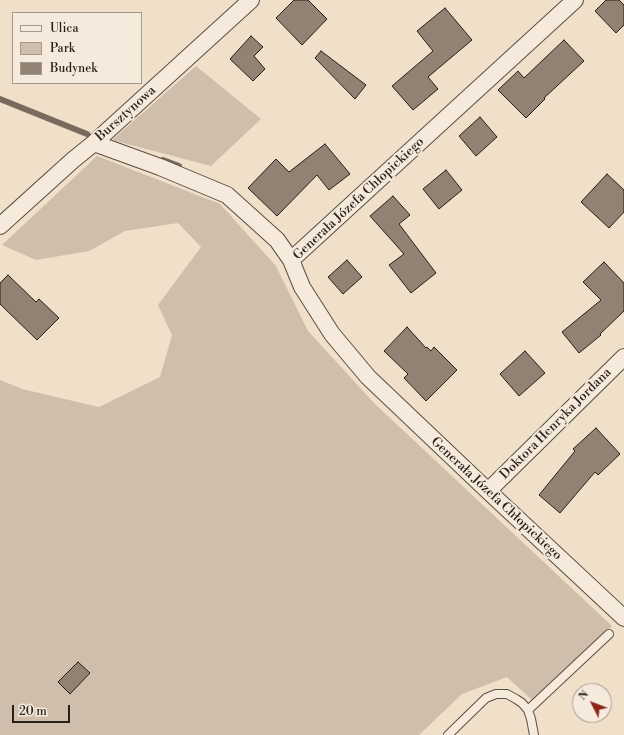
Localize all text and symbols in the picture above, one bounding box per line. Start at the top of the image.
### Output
legend [12,12,142,84]
text: Ulica [50,21,79,36]
text: Park [50,41,75,56]
text: Budynek [50,61,98,76]
street label: Bursztynowa [93,83,159,145]
street label: Generała Józefa Chłopickiego [290,134,428,264]
street label: Doktora Henryka Jordana [497,365,615,483]
street label: Generała Józefa Chłopickiego [427,434,565,564]
north arrow [572,683,612,723]
text: N [576,688,592,704]
scale bar [14,697,72,723]
text: 20 m [19,704,47,719]

